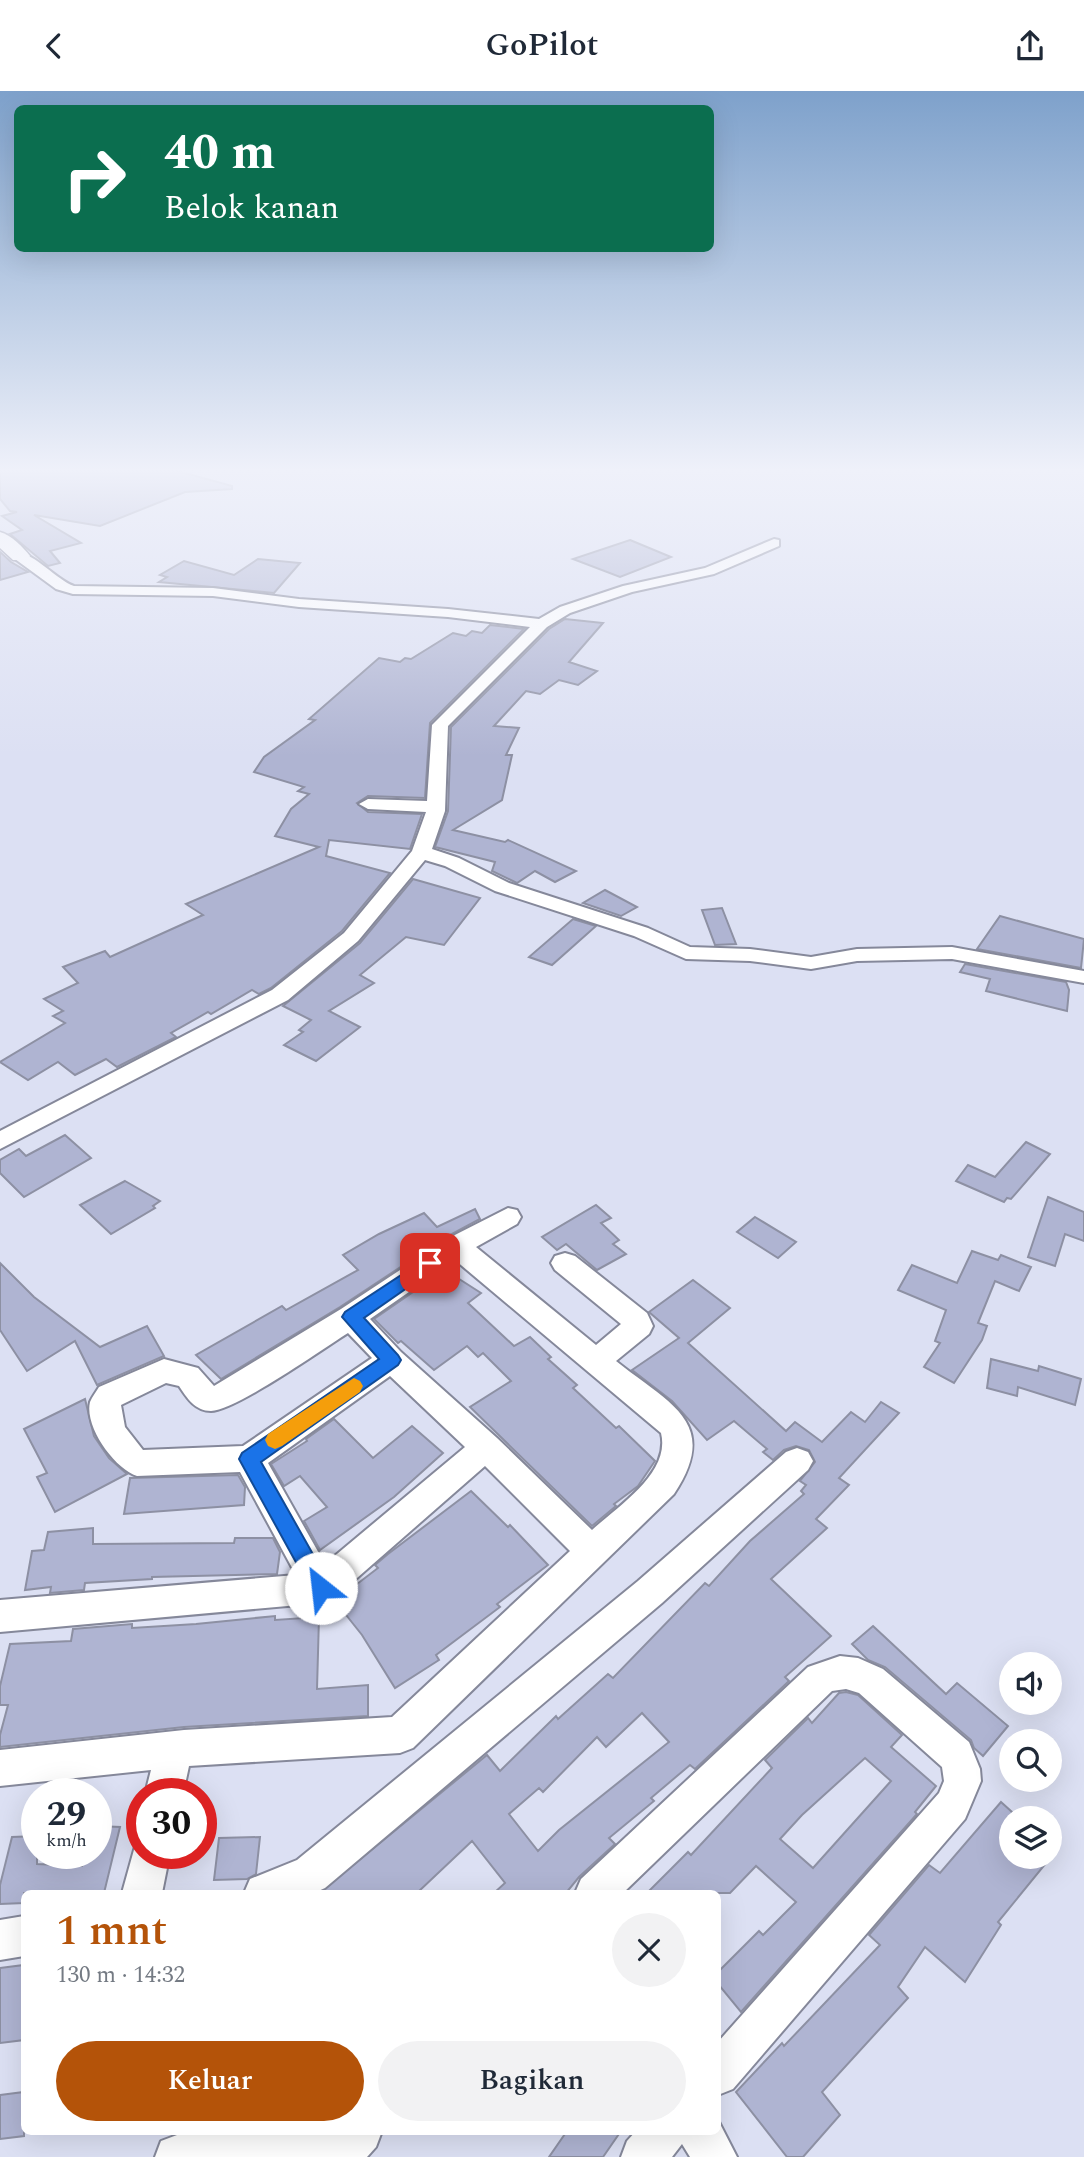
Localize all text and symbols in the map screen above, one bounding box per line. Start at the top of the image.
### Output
text: GoPilot [485,21,599,70]
icon: back [35,27,73,65]
icon: share [1011,27,1049,65]
text: 40 m [164,116,275,191]
icon: right [49,133,140,224]
text: Belok kanan [164,184,339,233]
pin [400,1233,460,1293]
icon: arrive [411,1244,449,1282]
position arrow [284,1551,358,1625]
map controls [999,1652,1062,1869]
button: sound [999,1652,1062,1715]
button: search [999,1729,1062,1792]
speed limit sign: 30 [126,1778,217,1869]
text: 29 [47,1788,86,1841]
button: layers [999,1806,1062,1869]
text: km/h [46,1827,87,1854]
text: 1 mnt [56,1900,167,1963]
button: close [612,1913,686,1987]
text: 130 m · 14:32 [56,1958,185,1993]
button: Keluar [56,2041,364,2121]
button: Bagikan [378,2041,686,2121]

